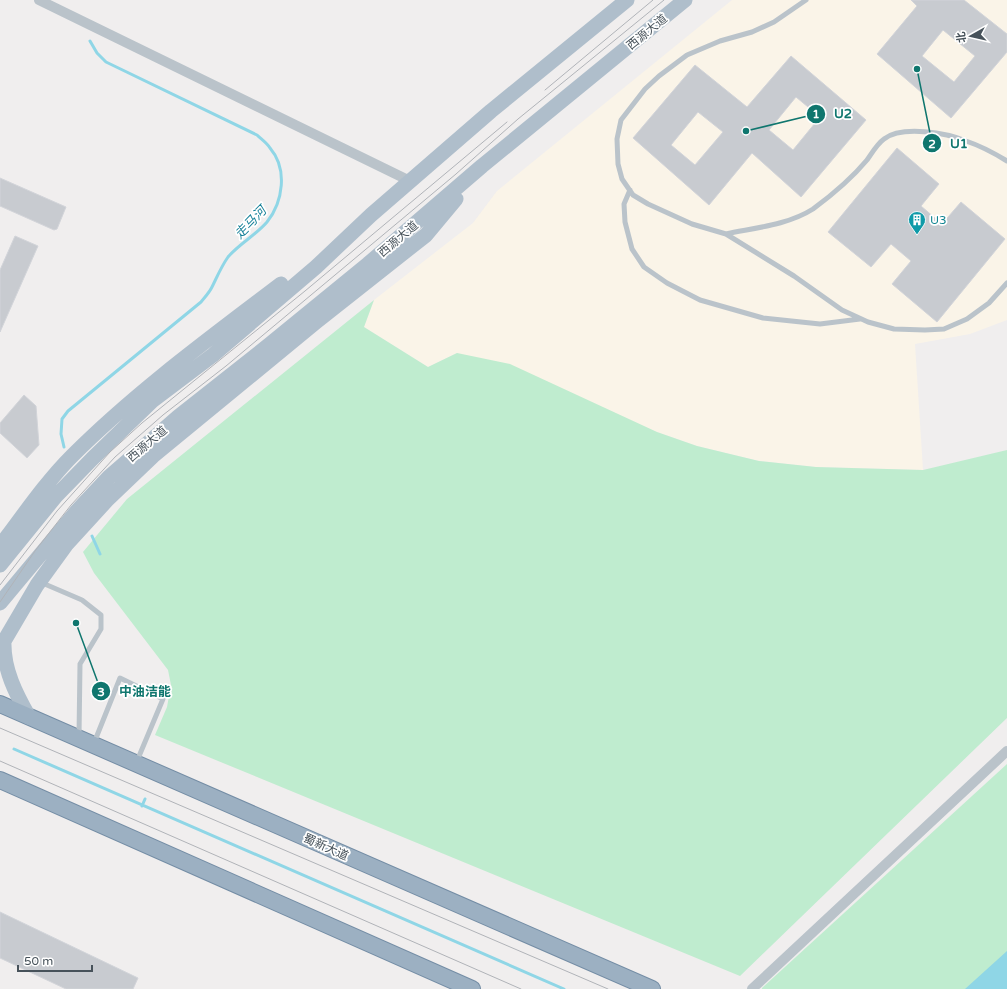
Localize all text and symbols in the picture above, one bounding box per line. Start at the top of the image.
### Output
street label: 西源大道 [624,11,670,53]
north arrow [951,16,991,56]
text: 北 [954,31,969,44]
callout: U2 [806,101,860,126]
text: U2 [834,106,852,122]
text: 1 [812,107,820,121]
callout: U1 [922,131,976,156]
text: U1 [950,136,968,152]
text: 2 [928,137,936,151]
water label: 走马河 [231,201,272,242]
building icon: U3 [907,210,927,235]
place label: U3 [930,213,947,227]
street label: 西源大道 [375,218,421,260]
street label: 西源大道 [124,423,170,465]
callout: 中油洁能 [91,679,179,704]
text: 中油洁能 [119,684,171,700]
text: 3 [97,685,105,699]
street label: 蜀新大道 [301,831,351,863]
scale bar [18,947,92,973]
text: 50 m [24,954,53,968]

